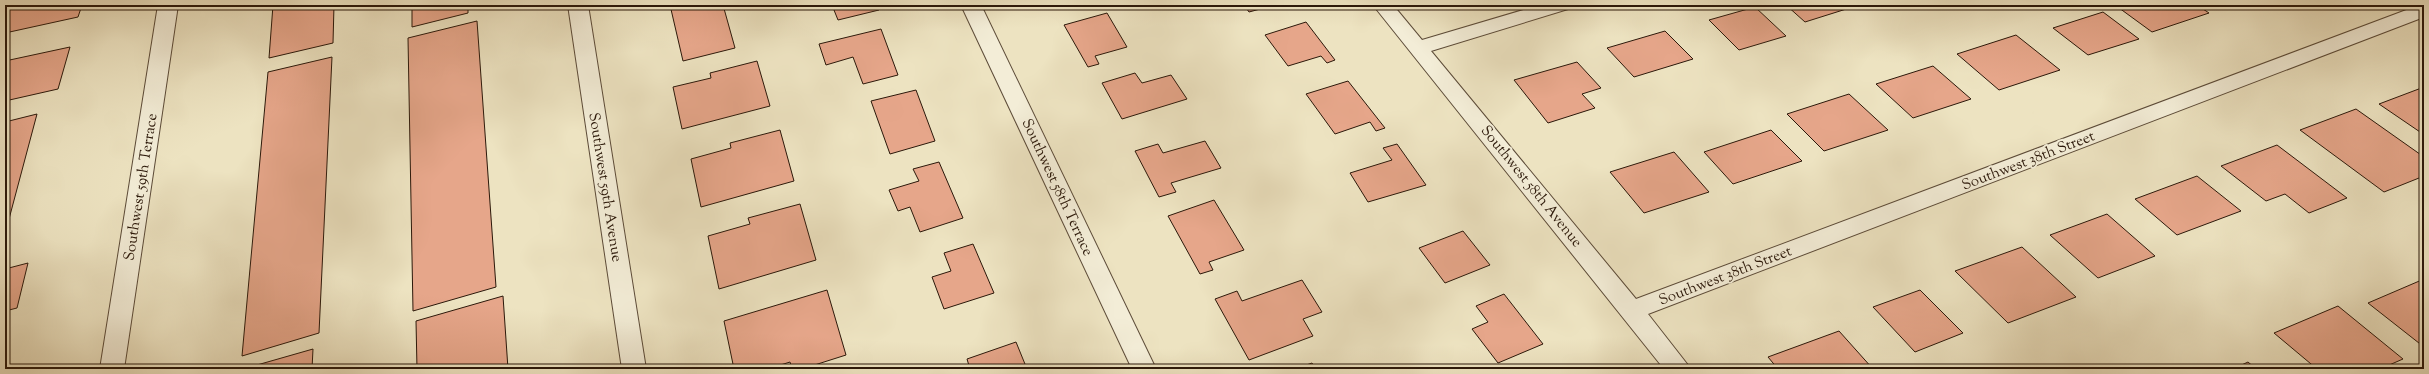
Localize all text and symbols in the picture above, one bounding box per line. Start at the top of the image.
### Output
street label: Southwest 59th Avenue [582,111,627,264]
street label: Southwest 59th Terrace [119,112,164,262]
street label: Southwest 58th Terrace [1016,116,1098,260]
street label: Southwest 58th Avenue [1475,121,1587,252]
street label: Southwest 38th Street [1959,126,2098,196]
street label: Southwest 38th Street [1656,241,1795,311]

